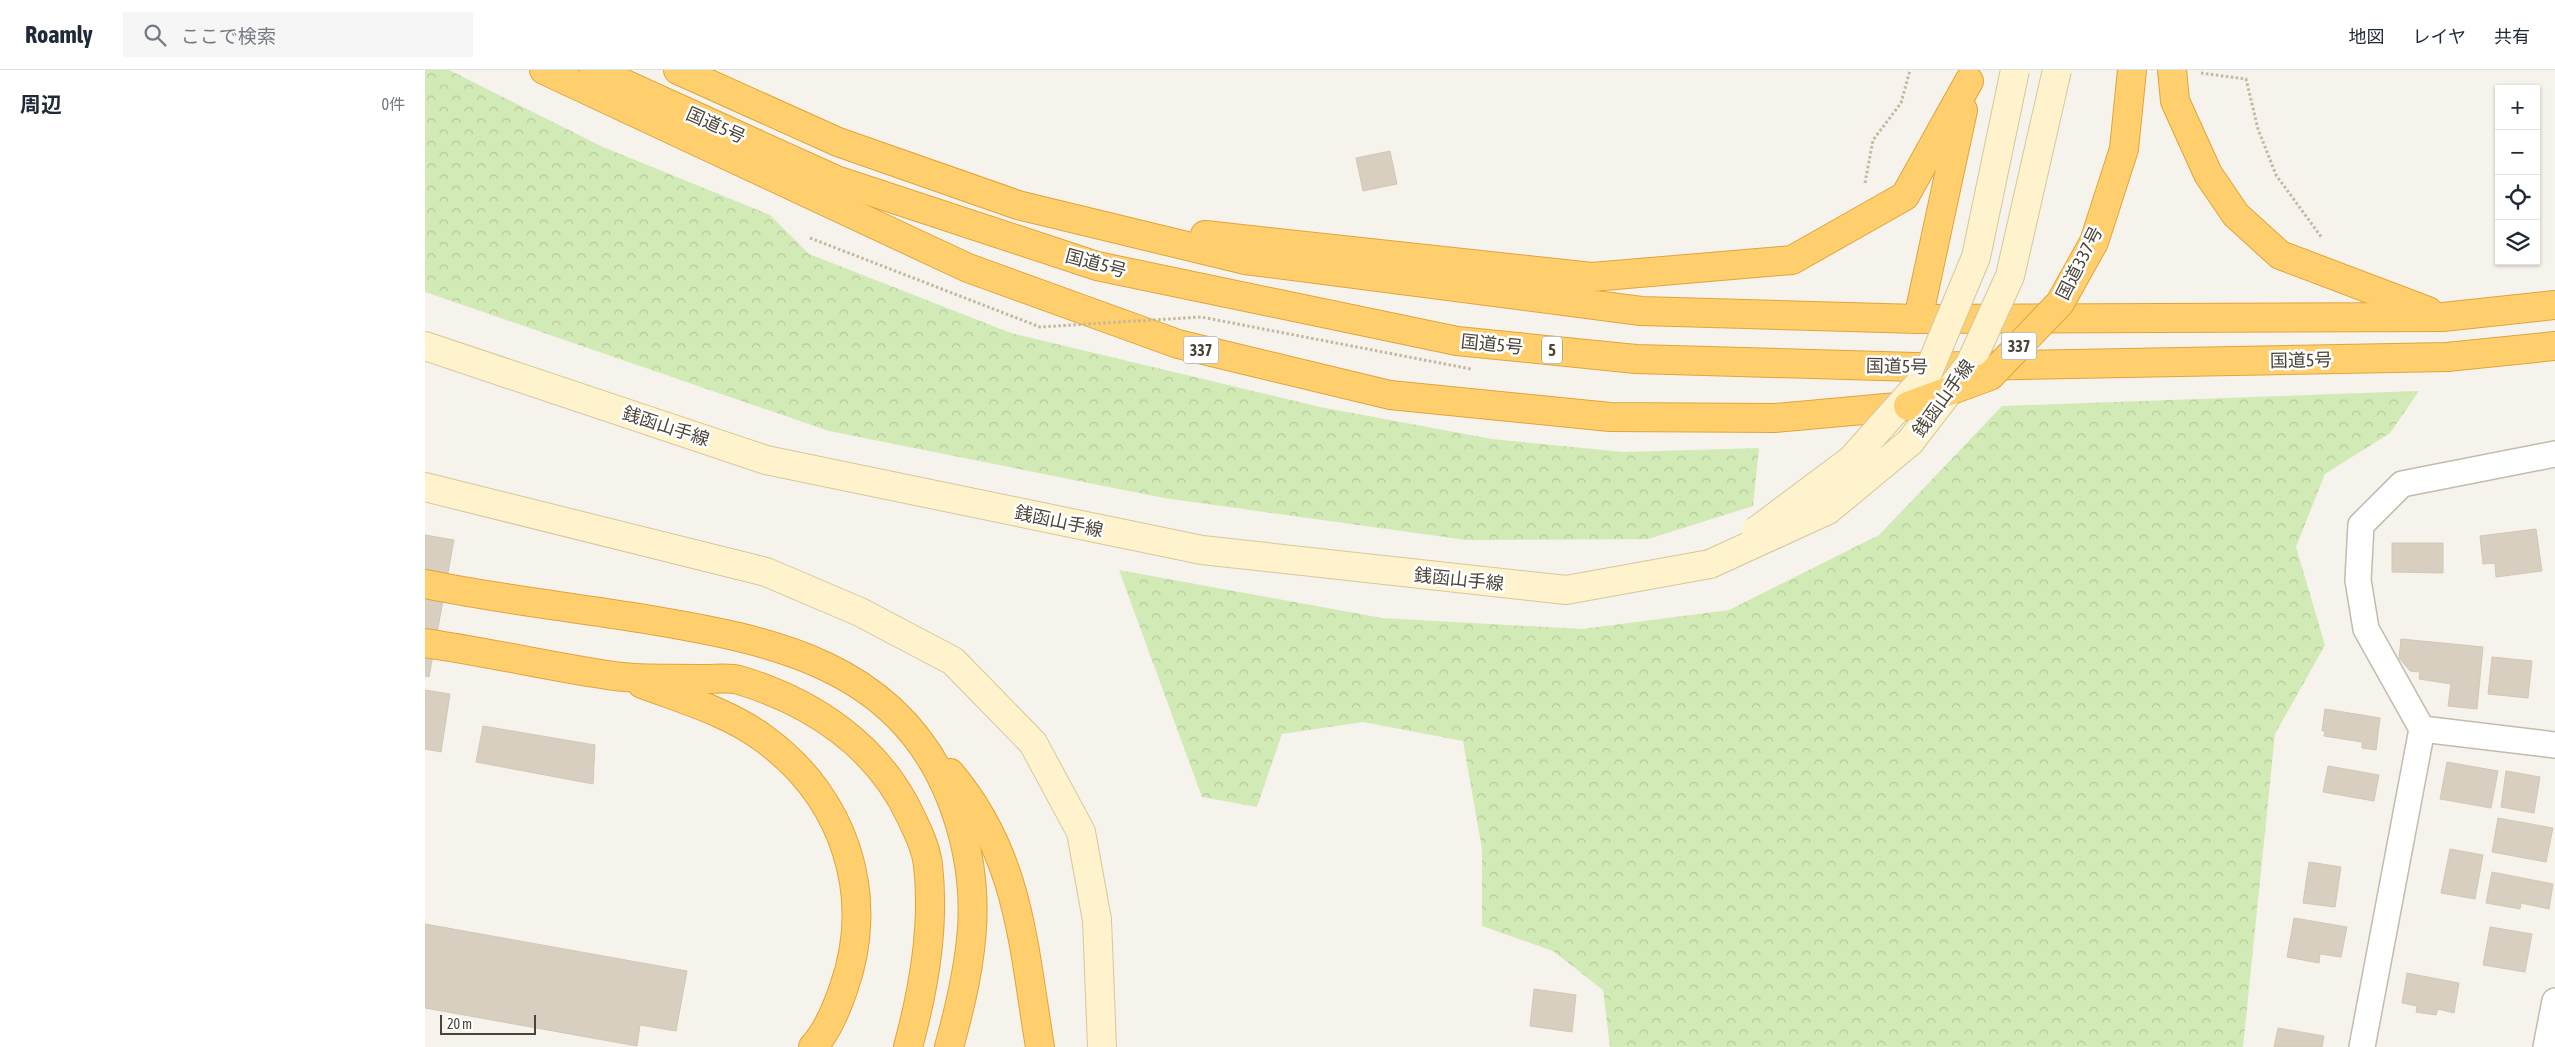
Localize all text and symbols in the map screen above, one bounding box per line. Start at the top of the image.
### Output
search box [123,12,473,57]
text: Roamly [25,21,93,48]
icon: search [141,21,169,49]
text: ここで検索 [181,25,276,47]
text: 地図 [2349,26,2385,47]
text: レイヤ [2413,26,2466,47]
text: 共有 [2494,26,2530,47]
map controls [2495,85,2540,265]
button: + [2495,85,2540,130]
text: 周辺 [20,92,62,116]
text: 0件 [381,95,405,113]
street label: 国道5号 [683,103,749,147]
button: − [2495,130,2540,175]
button: locate [2495,175,2540,220]
button: layers [2495,220,2540,265]
street label: 国道337号 [2052,223,2106,303]
street label: 国道5号 [1063,245,1129,281]
street label: 国道5号 [1460,330,1524,358]
road number: 337 [2001,332,2037,360]
road number: 337 [1183,336,1219,364]
road number: 5 [1542,336,1562,364]
street label: 国道5号 [2270,349,2332,371]
street label: 国道5号 [1866,355,1928,377]
street label: 銭函山手線 [1908,355,1978,441]
street label: 銭函山手線 [620,402,712,450]
street label: 銭函山手線 [1013,501,1105,541]
street label: 銭函山手線 [1413,564,1505,594]
scale bar [440,1012,536,1035]
text: 20 m [447,1016,472,1032]

